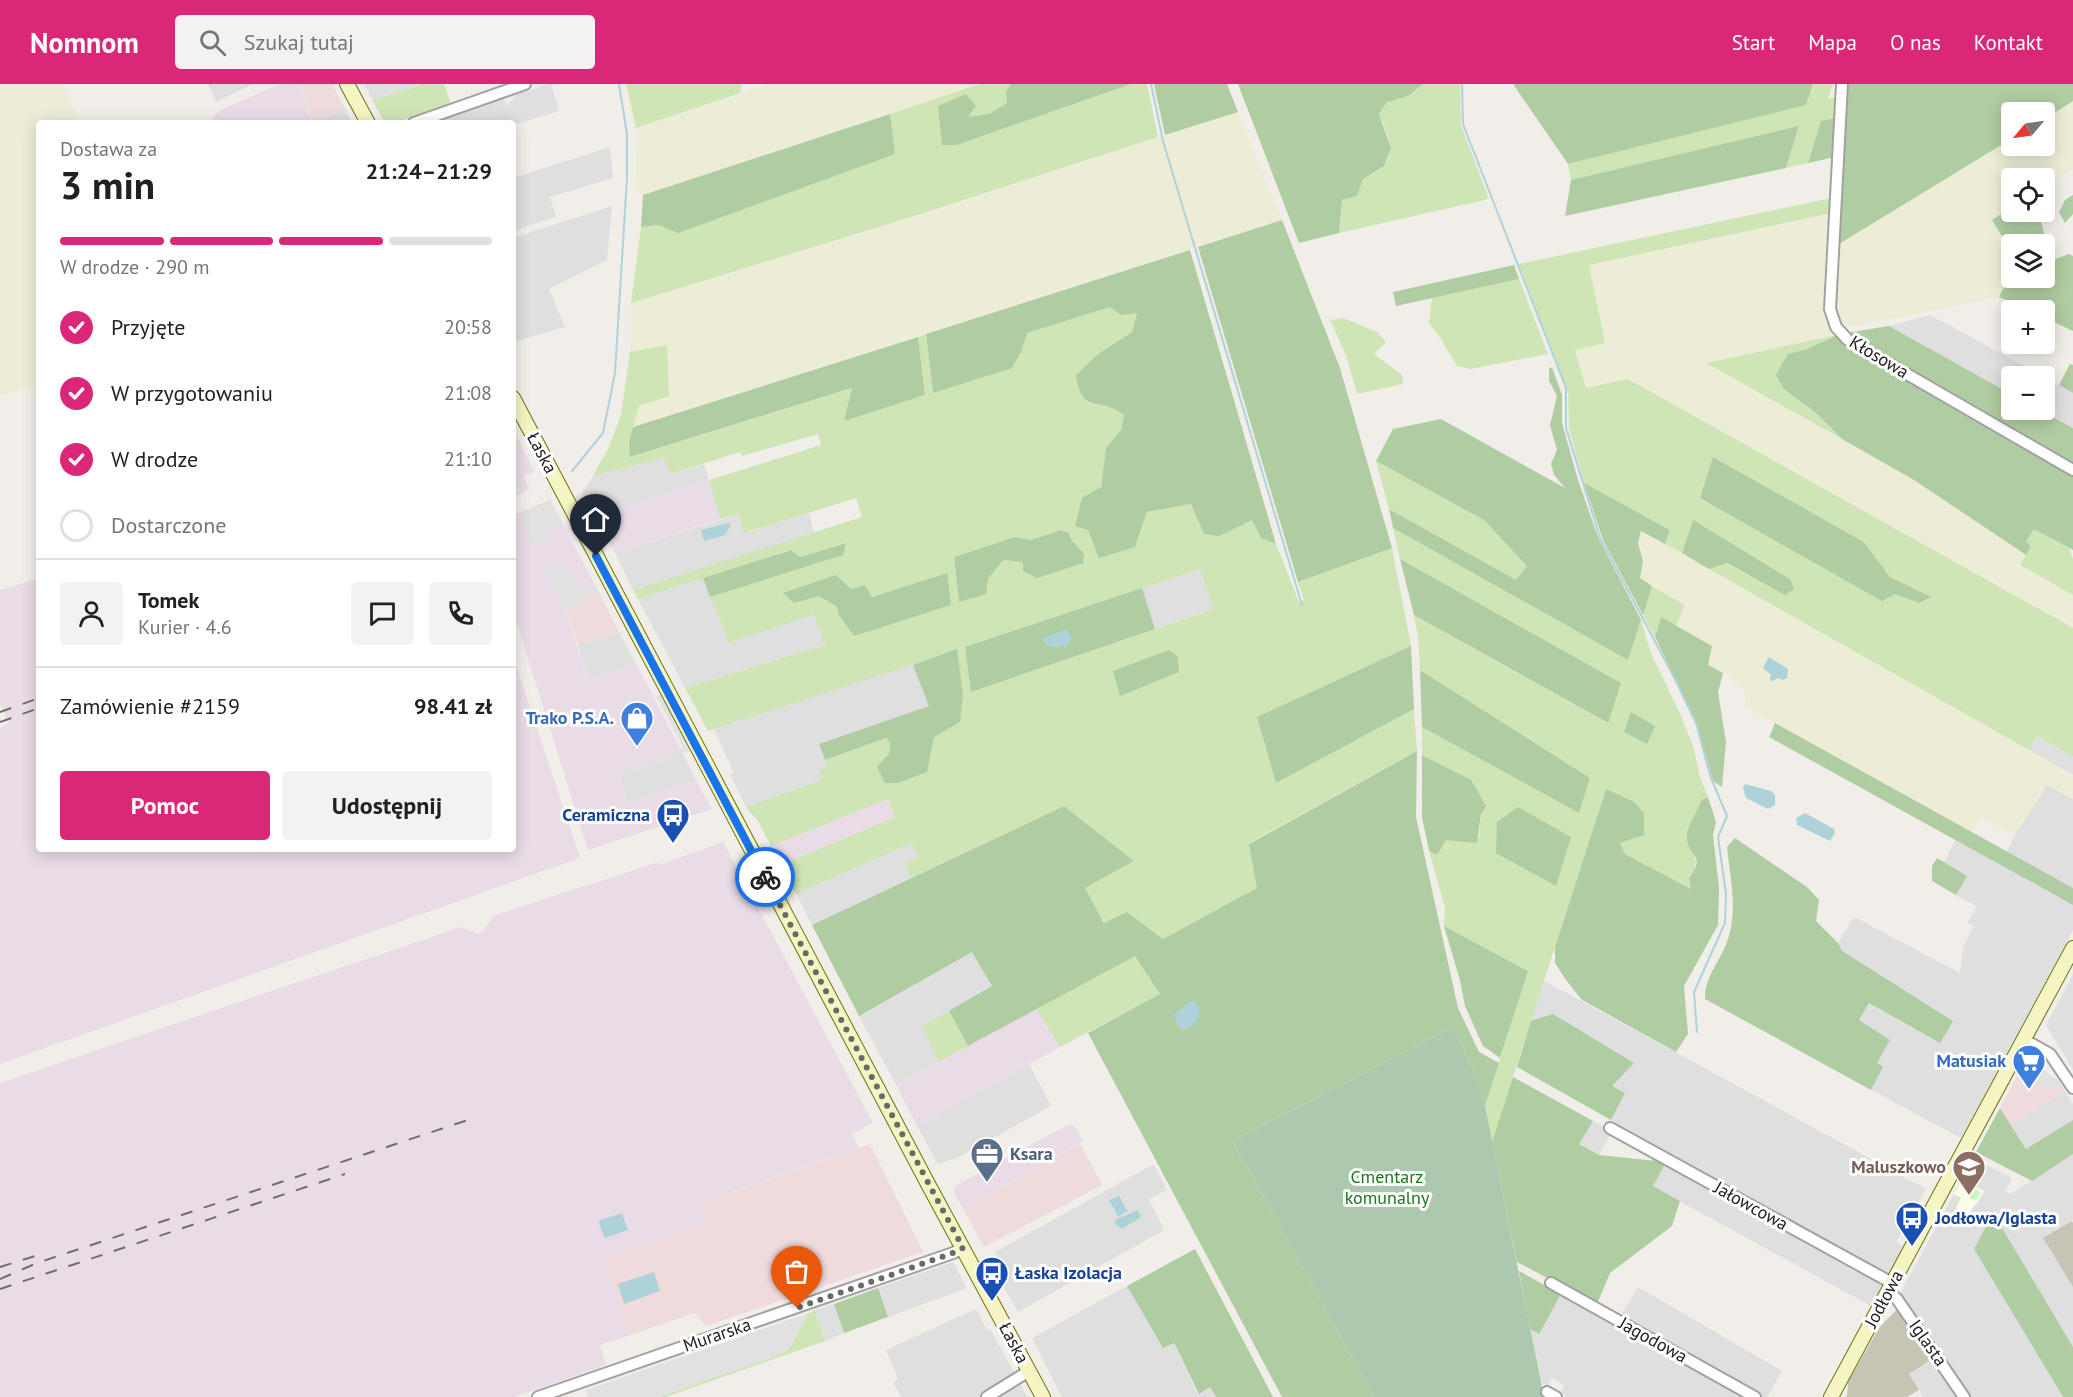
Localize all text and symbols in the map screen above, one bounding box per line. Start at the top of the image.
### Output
search box [175,15,595,69]
text: Nomnom [30,24,139,61]
icon: search [196,26,229,59]
text: Szukaj tutaj [244,28,354,56]
text: Start [1732,29,1775,56]
text: Mapa [1808,29,1857,56]
text: O nas [1890,29,1941,56]
text: Kontakt [1974,29,2043,56]
north arrow [2001,102,2055,156]
map controls [2001,102,2055,420]
text: Dostawa za [60,136,157,162]
text: 21:24–21:29 [366,157,492,185]
text: 3 min [60,159,155,210]
button: locate [2001,168,2055,222]
button: layers [2001,234,2055,288]
text: W drodze · 290 m [60,254,210,280]
button: + [2001,300,2055,354]
icon: check [60,311,93,344]
text: Przyjęte [111,313,185,341]
text: 20:58 [444,314,492,340]
street label: Kłosowa [1845,330,1913,383]
button: − [2001,366,2055,420]
icon: check [60,377,93,410]
text: W przygotowaniu [111,379,273,407]
text: 21:08 [444,380,492,406]
street label: Łaska [522,428,563,477]
icon: check [60,443,93,476]
text: W drodze [111,445,198,473]
text: 21:10 [444,446,492,472]
pin [570,494,621,556]
icon: home [579,503,612,536]
text: Dostarczone [111,511,226,539]
button: person [60,582,123,645]
button: chat [351,582,414,645]
button: phone [429,582,492,645]
text: Tomek [138,586,199,614]
text: Kurier · 4.6 [138,614,232,640]
text: Zamówienie #2159 [60,692,240,720]
text: 98.41 zł [414,692,492,720]
shop icon: Trako P.S.A. [619,700,655,747]
place label: Trako P.S.A. [526,706,614,729]
button: Pomoc [60,771,270,840]
button: Udostępnij [282,771,492,840]
bus stop icon: Ceramiczna [655,797,691,844]
place label: Ceramiczna [562,803,650,826]
courier [735,847,795,907]
icon: bike [749,861,782,894]
supermarket icon: Matusiak [2011,1043,2047,1090]
place label: Matusiak [1937,1049,2006,1072]
office icon: Ksara [969,1136,1005,1183]
place label: Ksara [1010,1142,1053,1165]
school or university icon: Maluszkowo [1951,1149,1987,1196]
place label: Maluszkowo [1851,1155,1946,1178]
park label: Cmentarz komunalny [1345,1165,1430,1209]
street label: Jałowcowa [1709,1175,1792,1235]
bus stop icon: Jodłowa/Iglasta [1894,1200,1930,1247]
place label: Jodłowa/Iglasta [1934,1206,2057,1229]
pin [771,1246,822,1308]
icon: bag [780,1255,813,1288]
bus stop icon: Łaska Izolacja [974,1255,1010,1302]
place label: Łaska Izolacja [1015,1261,1122,1284]
street label: Jodłowa [1859,1266,1908,1332]
street label: Jagodowa [1614,1311,1692,1368]
street label: Murarska [680,1312,754,1357]
street label: Iglasta [1904,1315,1953,1370]
street label: Łaska [994,1318,1035,1367]

